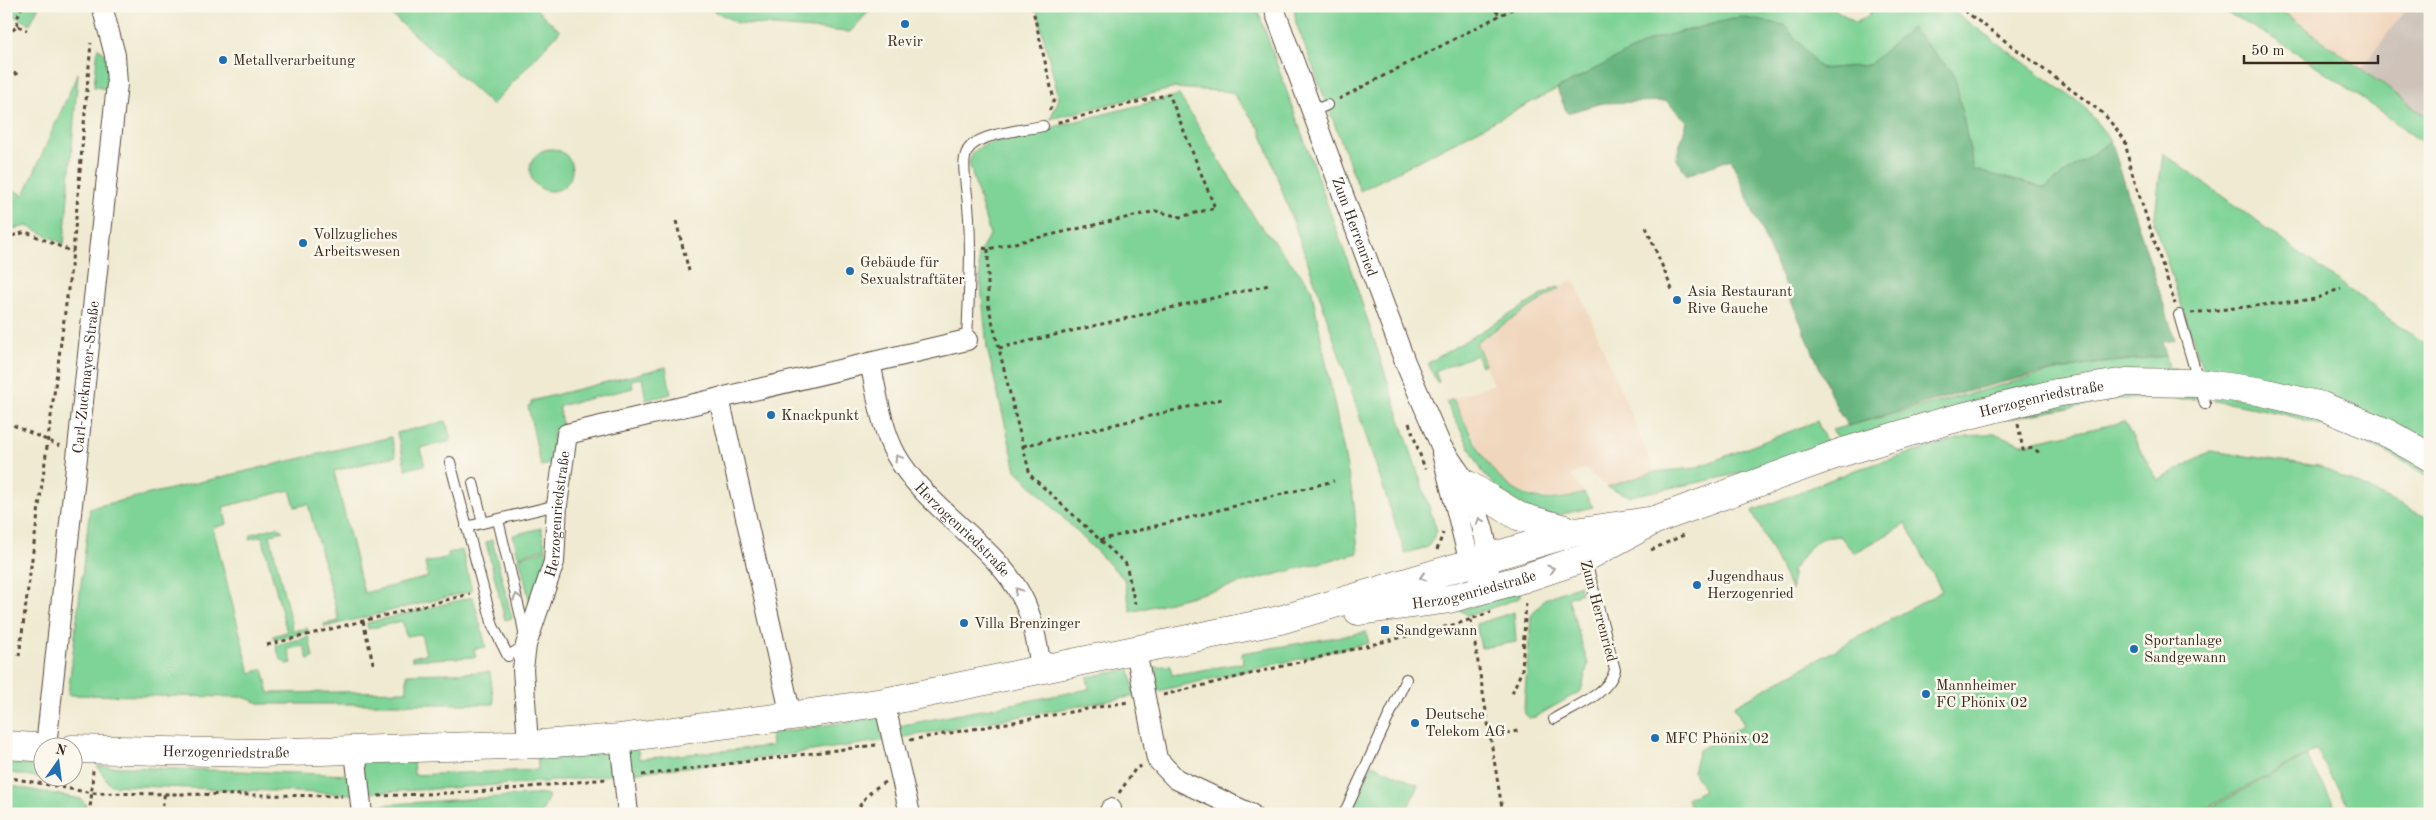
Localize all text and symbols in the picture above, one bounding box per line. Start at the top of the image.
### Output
marker: Revir [899,18,911,30]
scale bar [2244,32,2377,64]
place label: Revir [887,35,923,50]
text: 50 m [2251,44,2285,59]
marker: Metallverarbeitung [217,54,229,66]
place label: Metallverarbeitung [233,54,355,69]
street label: Zum Herrenried [1328,175,1379,279]
place label: Vollzugliches Arbeitswesen [313,228,400,260]
marker: Vollzugliches Arbeitswesen [297,237,309,249]
place label: Gebäude für Sexualstraftäter [860,256,965,288]
marker: Gebäude für Sexualstraftäter [844,265,856,277]
place label: Asia Restaurant Rive Gauche [1687,285,1792,317]
marker: Asia Restaurant Rive Gauche [1671,294,1683,306]
street label: Carl-Zuckmayer-Straße [71,300,103,454]
street label: Herzogenriedstraße [1978,380,2105,421]
marker: Knackpunkt [765,409,777,421]
place label: Knackpunkt [781,409,859,424]
street label: Herzogenriedstraße [543,450,574,580]
one-way arrow [895,454,905,463]
street label: Herzogenriedstraße [911,480,1012,580]
one-way arrow [1476,517,1486,526]
street label: Zum Herrenried [1577,559,1618,664]
one-way arrow [1546,565,1555,575]
street label: Herzogenriedstraße [1411,569,1538,613]
place label: Jugendhaus Herzogenried [1707,570,1794,602]
one-way arrow [1419,572,1428,582]
marker: Jugendhaus Herzogenried [1691,579,1703,591]
one-way arrow [1015,588,1024,597]
one-way arrow [512,594,522,602]
marker: Villa Brenzinger [958,617,970,629]
place label: Villa Brenzinger [974,617,1080,632]
marker: Sandgewann [1379,624,1391,636]
place label: Sandgewann [1395,624,1477,639]
place label: Sportanlage Sandgewann [2144,634,2226,666]
marker: Sportanlage Sandgewann [2128,643,2140,655]
place label: Mannheimer FC Phönix 02 [1936,679,2028,711]
marker: Mannheimer FC Phönix 02 [1920,688,1932,700]
place label: Deutsche Telekom AG [1425,708,1506,740]
marker: Deutsche Telekom AG [1409,717,1421,729]
marker: MFC Phönix 02 [1649,732,1661,744]
place label: MFC Phönix 02 [1665,732,1769,747]
north arrow [32,738,82,788]
text: N [54,742,68,759]
street label: Herzogenriedstraße [162,745,290,762]

